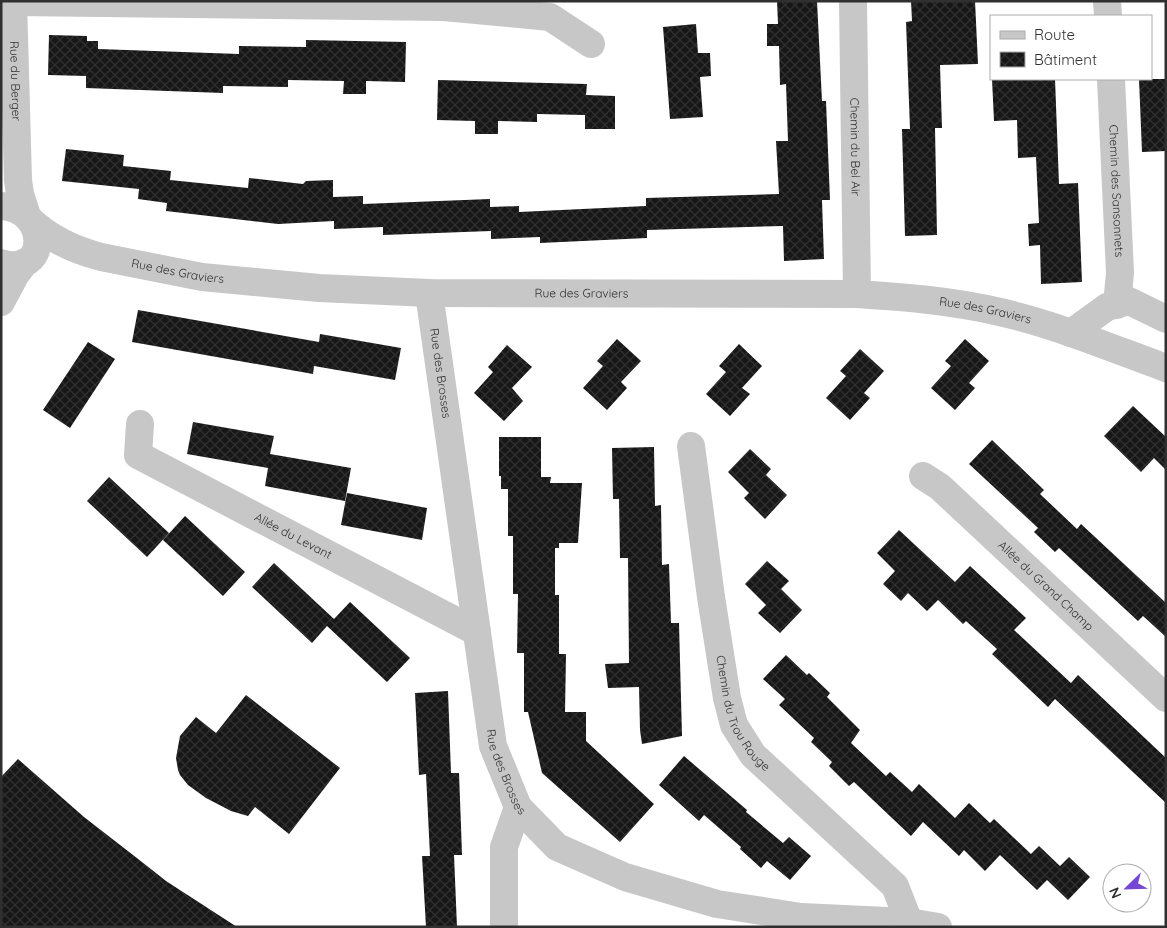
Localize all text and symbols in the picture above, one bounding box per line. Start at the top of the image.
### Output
legend [990,15,1152,80]
text: Route [1034,25,1075,44]
street label: Rue du Berger [7,41,24,122]
text: Bâtiment [1034,50,1097,69]
street label: Chemin du Bel Air [847,98,864,197]
street label: Chemin des Sansonnets [1106,124,1127,258]
street label: Rue des Graviers [130,255,225,286]
street label: Rue des Graviers [535,285,629,300]
street label: Rue des Graviers [938,293,1034,327]
street label: Rue des Brosses [427,327,455,420]
street label: Allée du Levant [252,509,335,562]
street label: Allée du Grand Champ [995,537,1097,634]
street label: Chemin du Trou Rouge [713,654,774,774]
street label: Rue des Brosses [484,728,530,818]
north arrow [1102,863,1152,913]
text: N [1105,885,1125,901]

